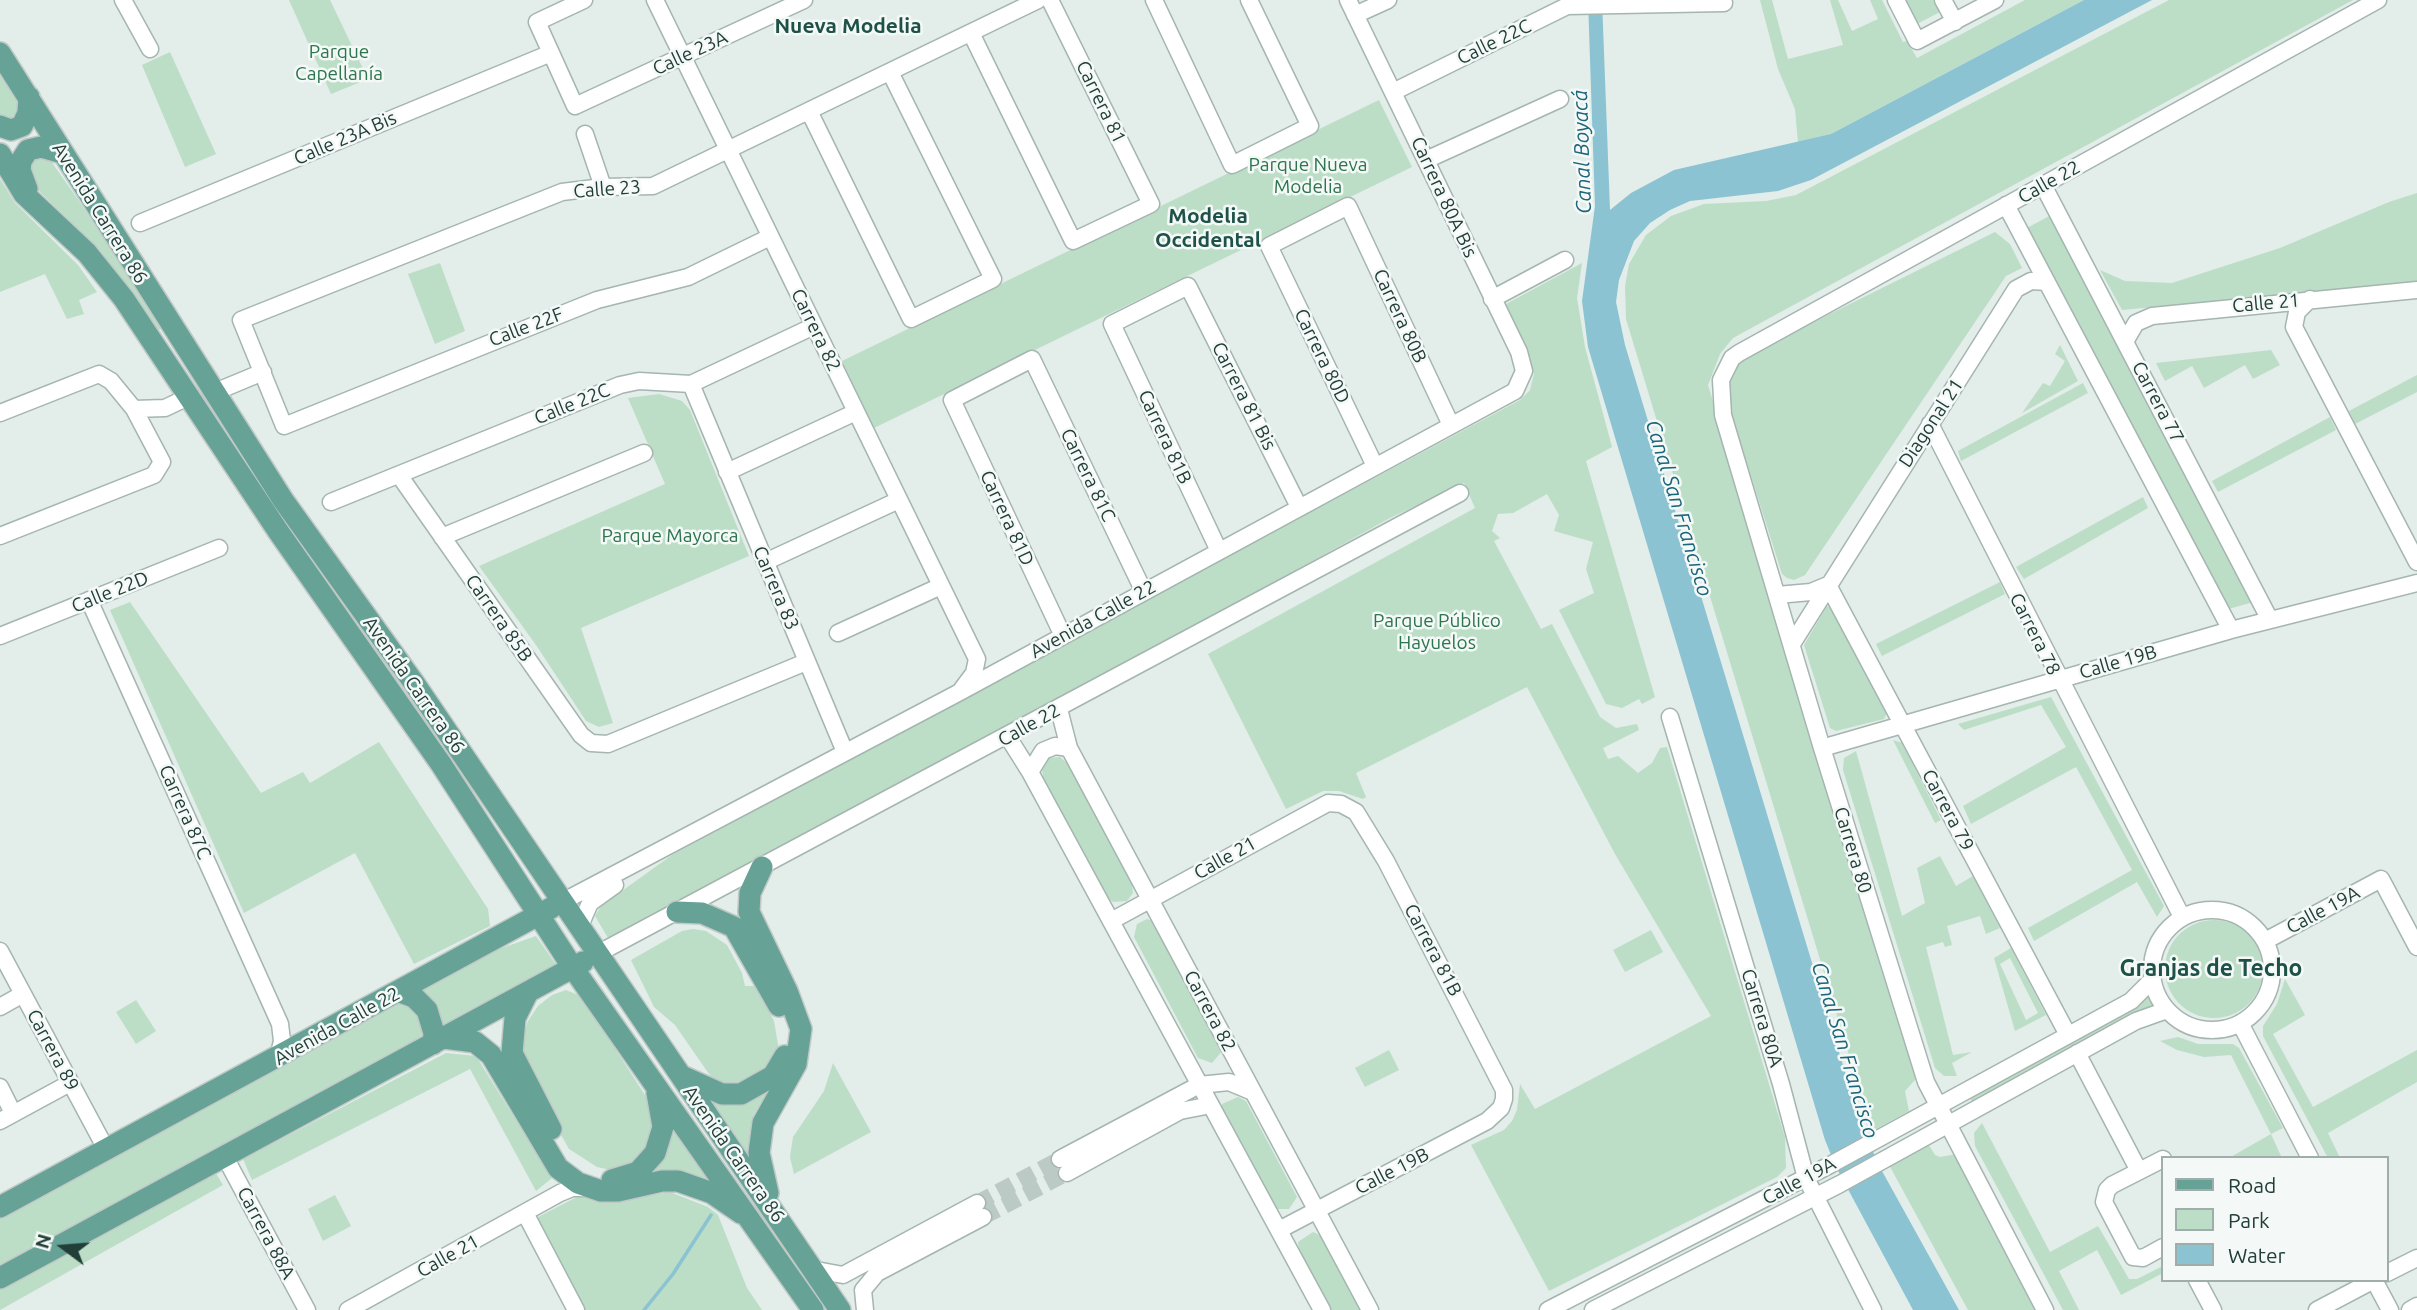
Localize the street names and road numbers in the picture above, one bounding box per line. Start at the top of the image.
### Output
street label: Calle 22C [1453,14,1535,70]
street label: Calle 23A [649,26,731,80]
street label: Carrera 81 [1071,57,1131,147]
street label: Calle 23A Bis [290,106,400,170]
street label: Carrera 80A Bis [1406,133,1482,261]
street label: Avenida Carrera 86 [48,138,152,288]
street label: Calle 22 [2014,156,2084,208]
street label: Calle 23 [572,175,642,203]
street label: Carrera 80B [1368,265,1432,367]
street label: Carrera 82 [786,285,846,375]
street label: Calle 21 [2231,289,2301,317]
street label: Calle 22F [486,302,566,352]
street label: Carrera 80D [1289,305,1355,407]
street label: Carrera 81 Bis [1207,338,1281,454]
street label: Carrera 77 [2127,357,2189,447]
street label: Diagonal 21 [1894,374,1968,472]
street label: Calle 22C [531,379,613,429]
street label: Carrera 81B [1133,386,1197,488]
street label: Carrera 81C [1056,425,1120,525]
street label: Carrera 81D [975,467,1039,569]
street label: Carrera 83 [748,543,804,633]
street label: Calle 22D [68,566,152,618]
street label: Carrera 85B [461,570,537,666]
street label: Avenida Calle 22 [1026,575,1160,663]
street label: Carrera 78 [2005,589,2065,679]
street label: Avenida Carrera 86 [358,612,470,758]
street label: Calle 19B [2077,640,2159,684]
street label: Calle 22 [994,699,1064,751]
street label: Carrera 87C [154,761,216,863]
street label: Carrera 79 [1917,765,1979,855]
street label: Carrera 80 [1829,804,1877,896]
street label: Calle 21 [1190,832,1260,884]
street label: Calle 19A [2282,881,2364,939]
street label: Carrera 81B [1399,900,1467,1000]
street label: Carrera 82 [1179,966,1241,1056]
street label: Carrera 80A [1736,966,1788,1070]
street label: Avenida Calle 22 [270,982,404,1070]
street label: Carrera 89 [22,1005,84,1095]
street label: Avenida Carrera 86 [678,1081,790,1227]
street label: Calle 19B [1351,1143,1433,1199]
street label: Calle 19A [1758,1152,1840,1210]
street label: Carrera 88A [232,1183,300,1283]
street label: Calle 21 [413,1230,483,1282]

